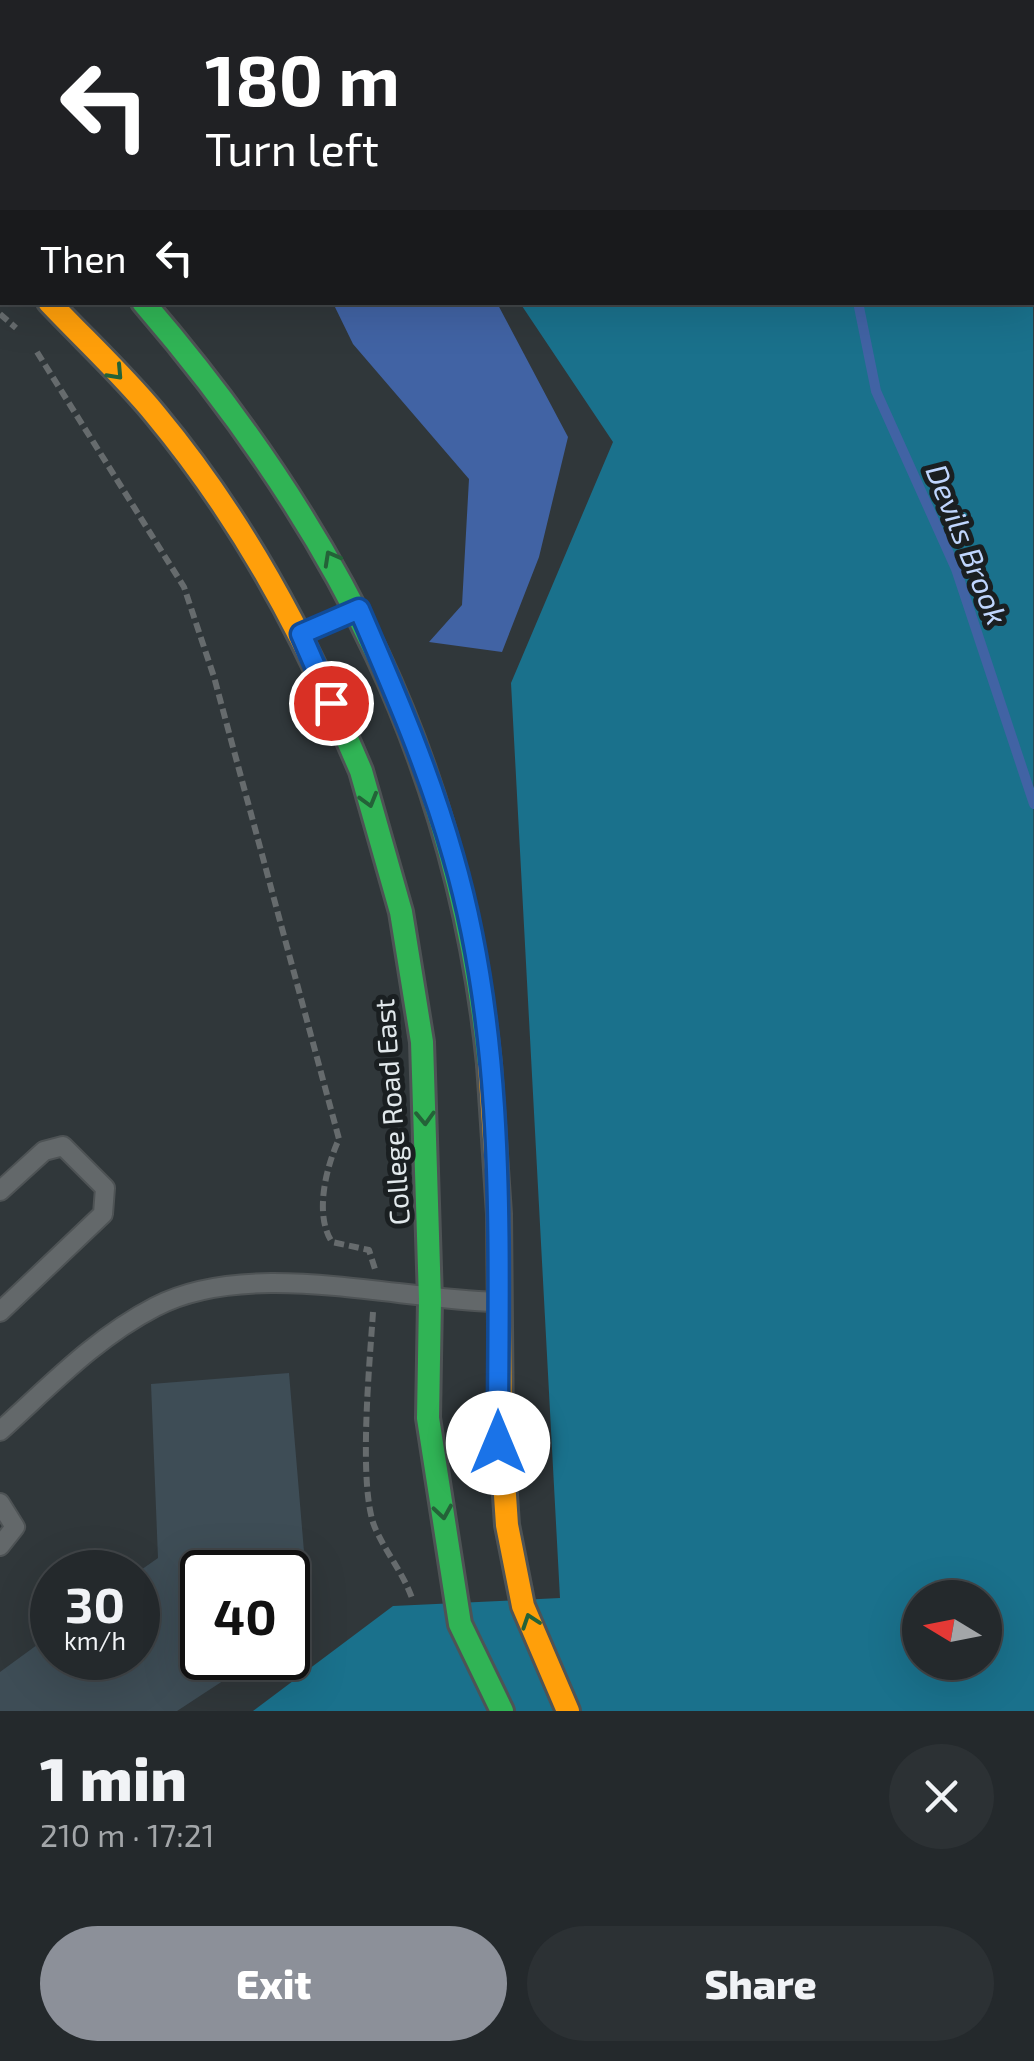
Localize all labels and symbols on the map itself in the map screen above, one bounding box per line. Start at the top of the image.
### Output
one-way arrow [104,361,122,379]
water label: Devils Brook [920,459,1016,629]
one-way arrow [323,551,343,569]
pin [289,661,374,746]
one-way arrow [357,790,378,807]
street label: College Road East [366,998,416,1226]
one-way arrow [415,1111,436,1127]
position arrow [446,1391,550,1495]
one-way arrow [432,1504,453,1520]
speed limit sign: 40 [180,1550,310,1680]
north arrow [902,1580,1002,1680]
one-way arrow [521,1614,541,1631]

